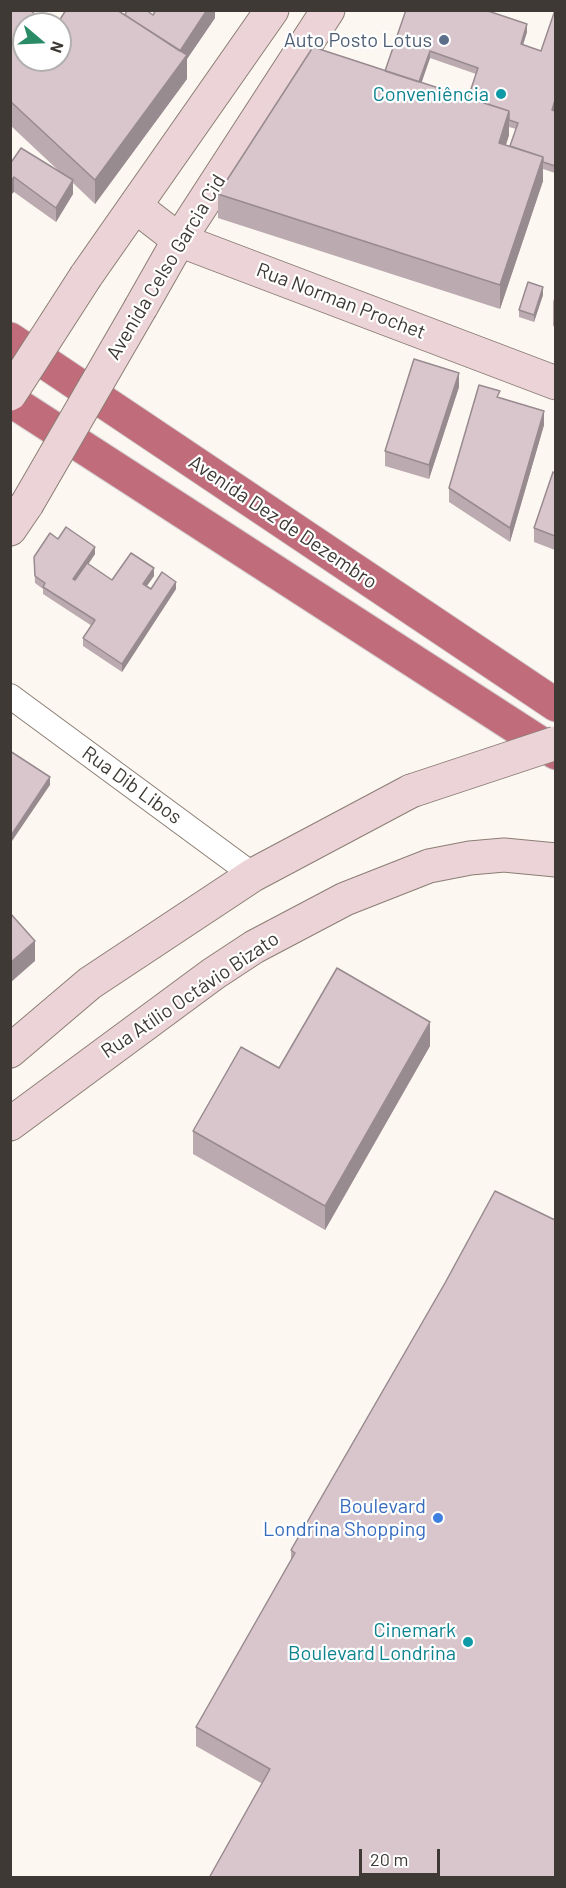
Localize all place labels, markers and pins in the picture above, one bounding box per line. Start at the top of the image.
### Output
place label: Auto Posto Lotus [284,28,432,52]
marker: Auto Posto Lotus [437,33,451,47]
place label: Conveniência [373,82,489,106]
marker: Conveniência [494,87,508,101]
place label: Boulevard Londrina Shopping [263,1494,426,1541]
marker: Boulevard Londrina Shopping [431,1511,445,1525]
place label: Cinemark Boulevard Londrina [288,1618,456,1665]
marker: Cinemark Boulevard Londrina [461,1635,475,1649]

